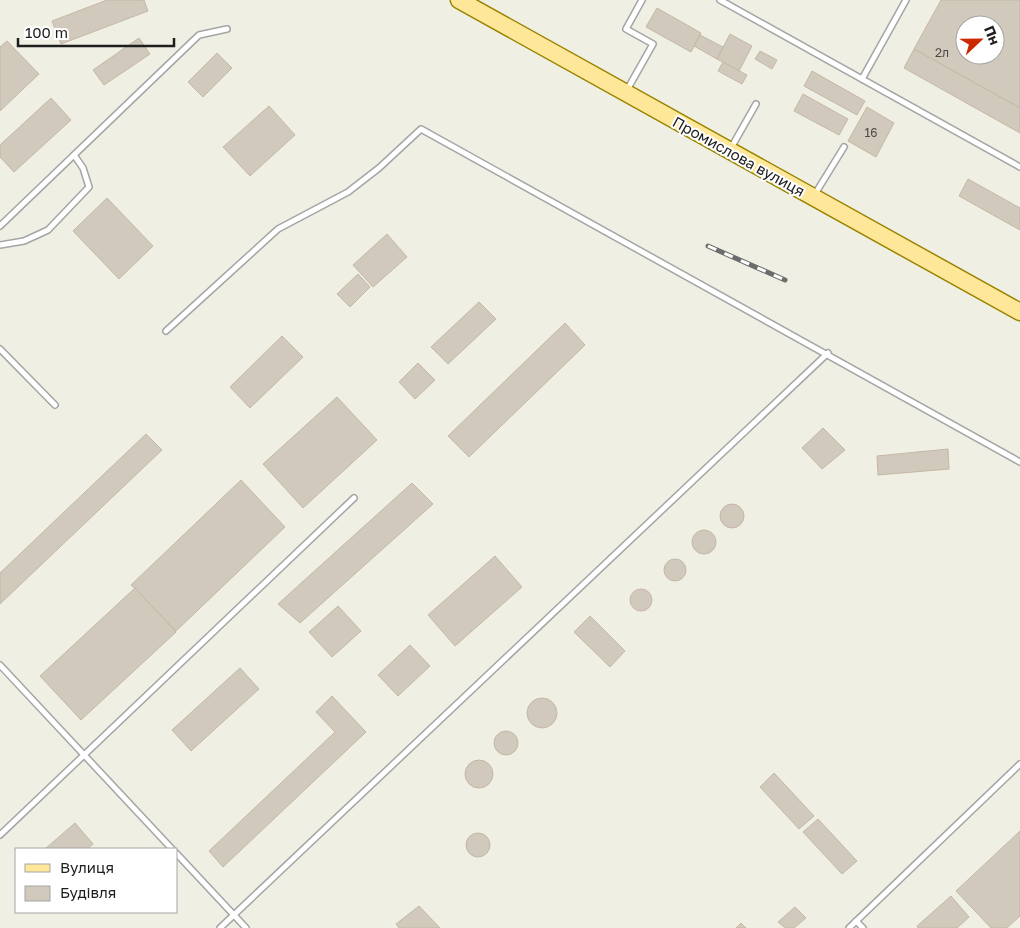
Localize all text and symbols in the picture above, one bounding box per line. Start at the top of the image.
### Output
scale bar [18,15,174,47]
north arrow [955,15,1005,65]
text: 100 m [25,23,68,41]
text: Пн [981,23,1004,47]
house number: 2л [935,45,949,60]
street label: Промислова вулиця [670,112,808,200]
house number: 16 [864,125,878,140]
legend [15,848,178,913]
text: Вулиця [60,858,114,876]
text: Будівля [60,883,116,901]

